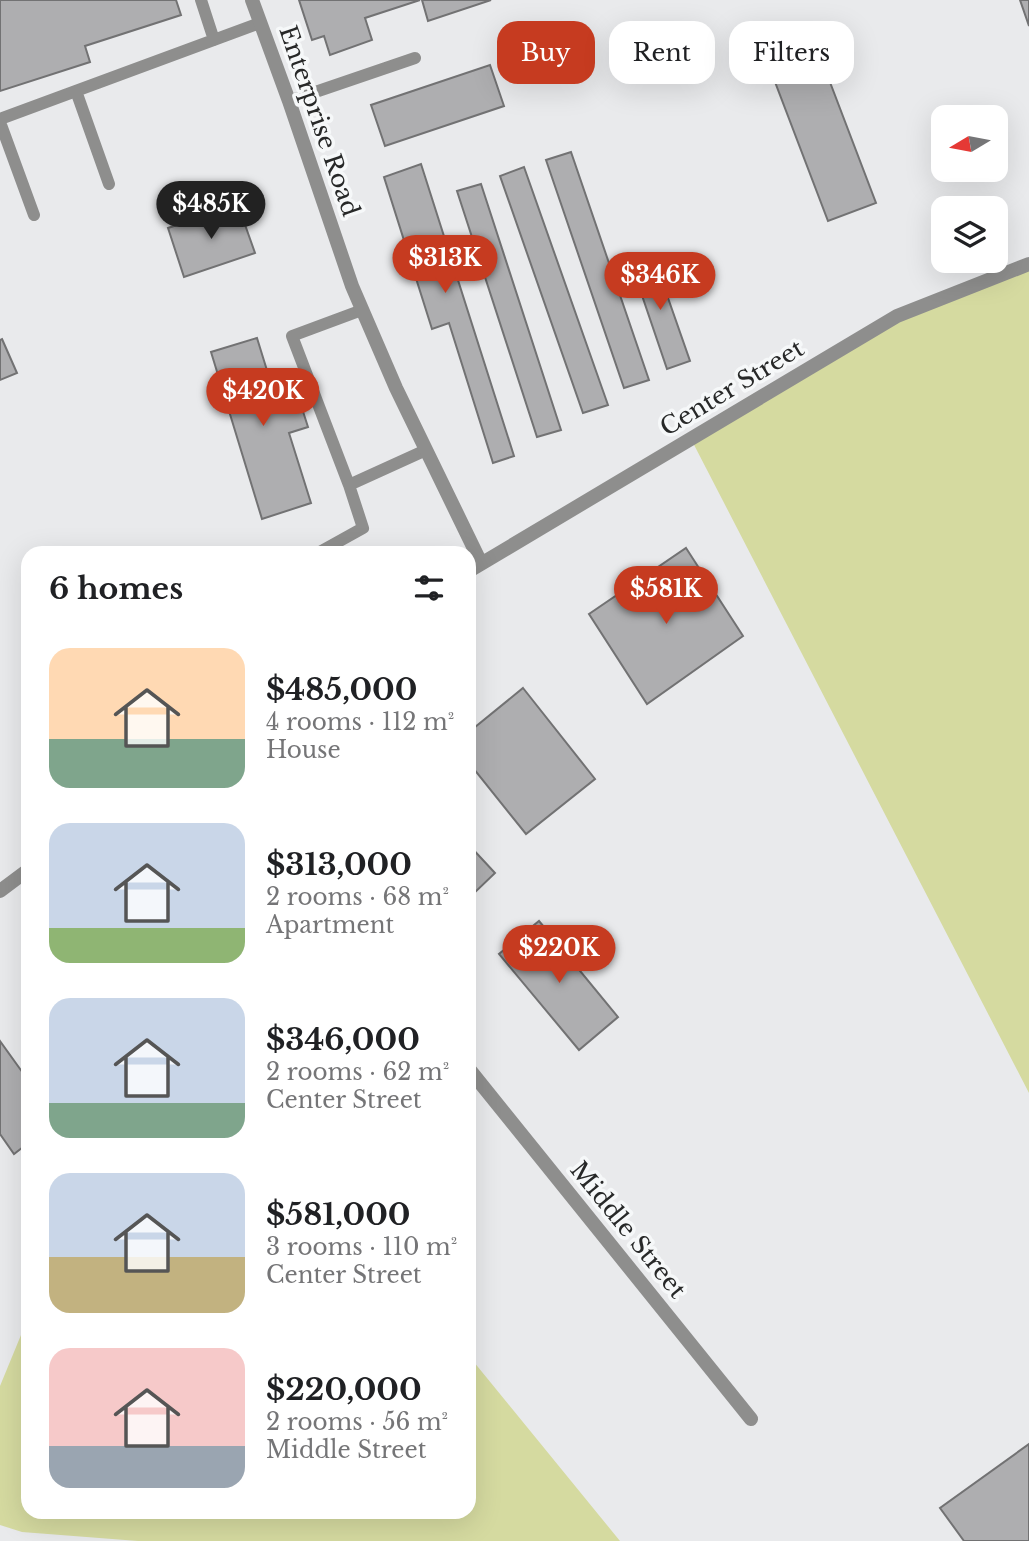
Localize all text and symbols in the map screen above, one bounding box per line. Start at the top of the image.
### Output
chip: Buy [497,21,595,84]
chip: Rent [609,21,715,84]
chip: Filters [729,21,854,84]
street label: Enterprise Road [273,22,366,220]
north arrow [931,105,1008,182]
map controls [931,105,1008,273]
pin: $485K [162,182,260,241]
text: $485K [172,190,250,218]
button: layers [931,196,1008,273]
pin: $313K [396,236,494,295]
text: $313K [408,244,482,272]
pin: $346K [611,252,709,312]
text: $346K [620,261,700,289]
street label: Center Street [655,333,809,442]
pin: $420K [214,368,312,428]
text: $420K [222,377,304,405]
pin: $581K [617,566,715,626]
icon: filters [410,569,448,607]
text: 6 homes [49,570,183,607]
text: $581K [630,575,702,603]
text: $485,000 [266,671,417,708]
icon: home [105,676,189,760]
text: 4 rooms · 112 m² [266,708,454,736]
text: House [266,736,341,764]
text: $313,000 [266,846,412,883]
icon: home [105,851,189,935]
text: 2 rooms · 68 m² [266,883,449,911]
text: Apartment [266,911,394,939]
pin: $220K [510,926,608,985]
text: $220K [518,934,600,962]
text: $346,000 [266,1021,420,1058]
icon: home [105,1026,189,1110]
text: 2 rooms · 62 m² [266,1058,449,1086]
text: Center Street [266,1086,422,1114]
street label: Middle Street [564,1156,692,1304]
text: $581,000 [266,1196,411,1233]
icon: home [105,1201,189,1285]
text: 3 rooms · 110 m² [266,1233,457,1261]
text: Center Street [266,1261,422,1289]
text: $220,000 [266,1371,422,1408]
icon: home [105,1376,189,1460]
text: 2 rooms · 56 m² [266,1408,448,1436]
text: Middle Street [266,1436,426,1464]

